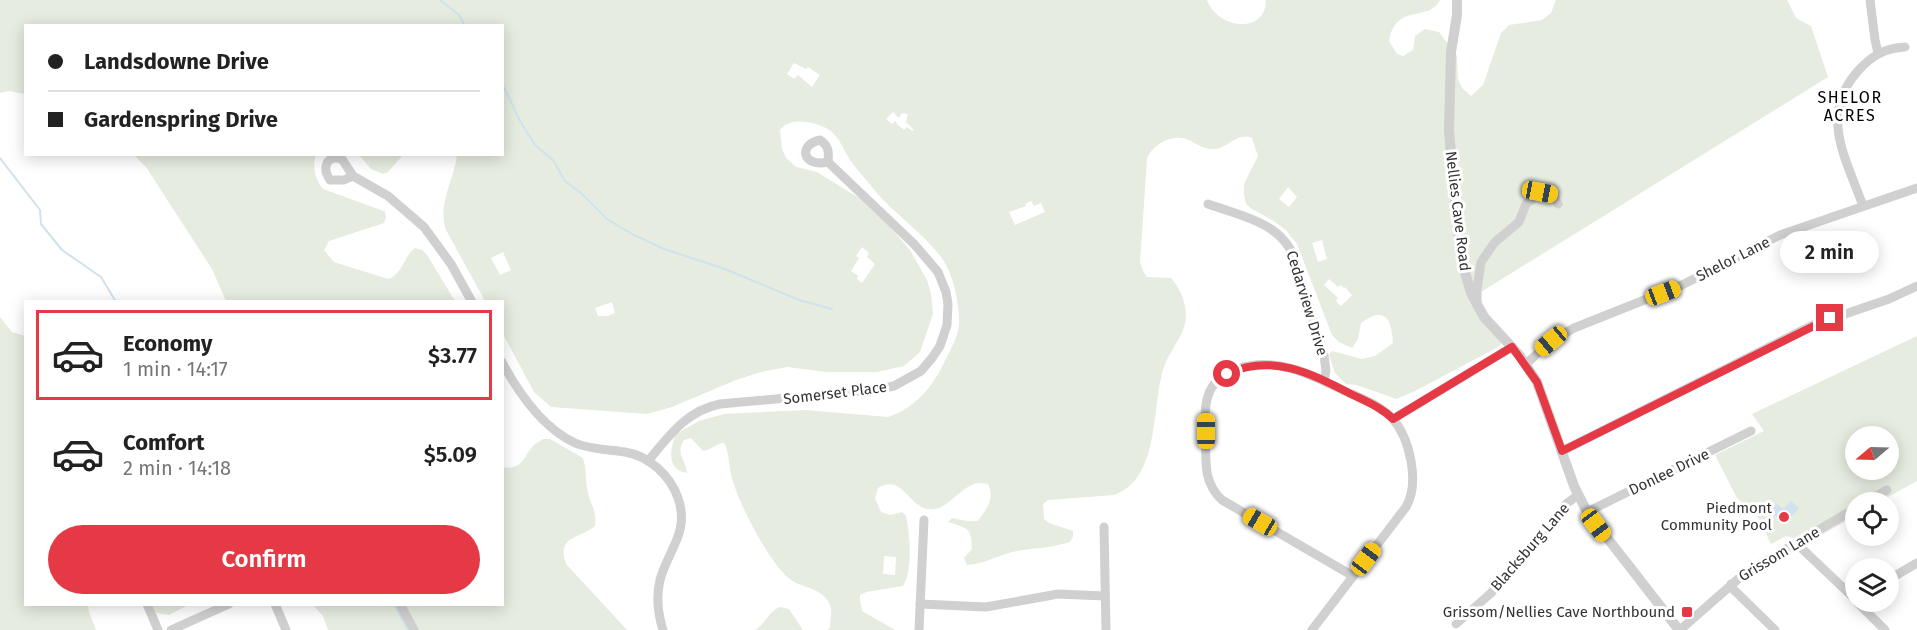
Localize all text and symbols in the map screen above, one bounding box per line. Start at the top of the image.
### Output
text: Landsdowne Drive [84,48,269,75]
district label: SHELOR ACRES [1817,88,1883,125]
text: Gardenspring Drive [84,106,278,133]
street label: Nellies Cave Road [1442,150,1474,272]
car [1521,180,1559,204]
callout: 2 min [1780,231,1880,273]
street label: Shelor Lane [1693,233,1773,285]
text: 2 min [1805,240,1854,264]
street label: Cedarview Drive [1282,248,1332,358]
car [1643,278,1683,308]
route end [1816,304,1843,331]
car [1531,323,1571,359]
icon: car [51,328,105,382]
text: Economy [123,330,212,357]
text: $3.77 [428,342,477,369]
text: 1 min · 14:17 [123,357,228,381]
route start [1213,360,1240,387]
street label: Somerset Place [782,378,888,408]
car [1197,413,1215,449]
north arrow [1845,426,1899,480]
map controls [1845,426,1899,612]
icon: car [51,427,105,481]
text: Comfort [123,429,204,456]
text: $5.09 [424,441,477,468]
street label: Donlee Drive [1626,445,1712,499]
text: 2 min · 14:18 [123,456,231,480]
button: locate [1845,492,1899,546]
street label: Blacksburg Lane [1487,499,1573,595]
place label: Piedmont Community Pool [1661,499,1773,534]
car [1240,505,1280,539]
car [1578,505,1614,545]
marker: Piedmont Community Pool [1777,510,1791,524]
street label: Grissom Lane [1735,523,1823,585]
button: Confirm [48,525,480,594]
car [1348,539,1384,579]
button: layers [1845,558,1899,612]
place label: Grissom/Nellies Cave Northbound [1443,603,1675,621]
marker: Grissom/Nellies Cave Northbound [1680,605,1694,619]

